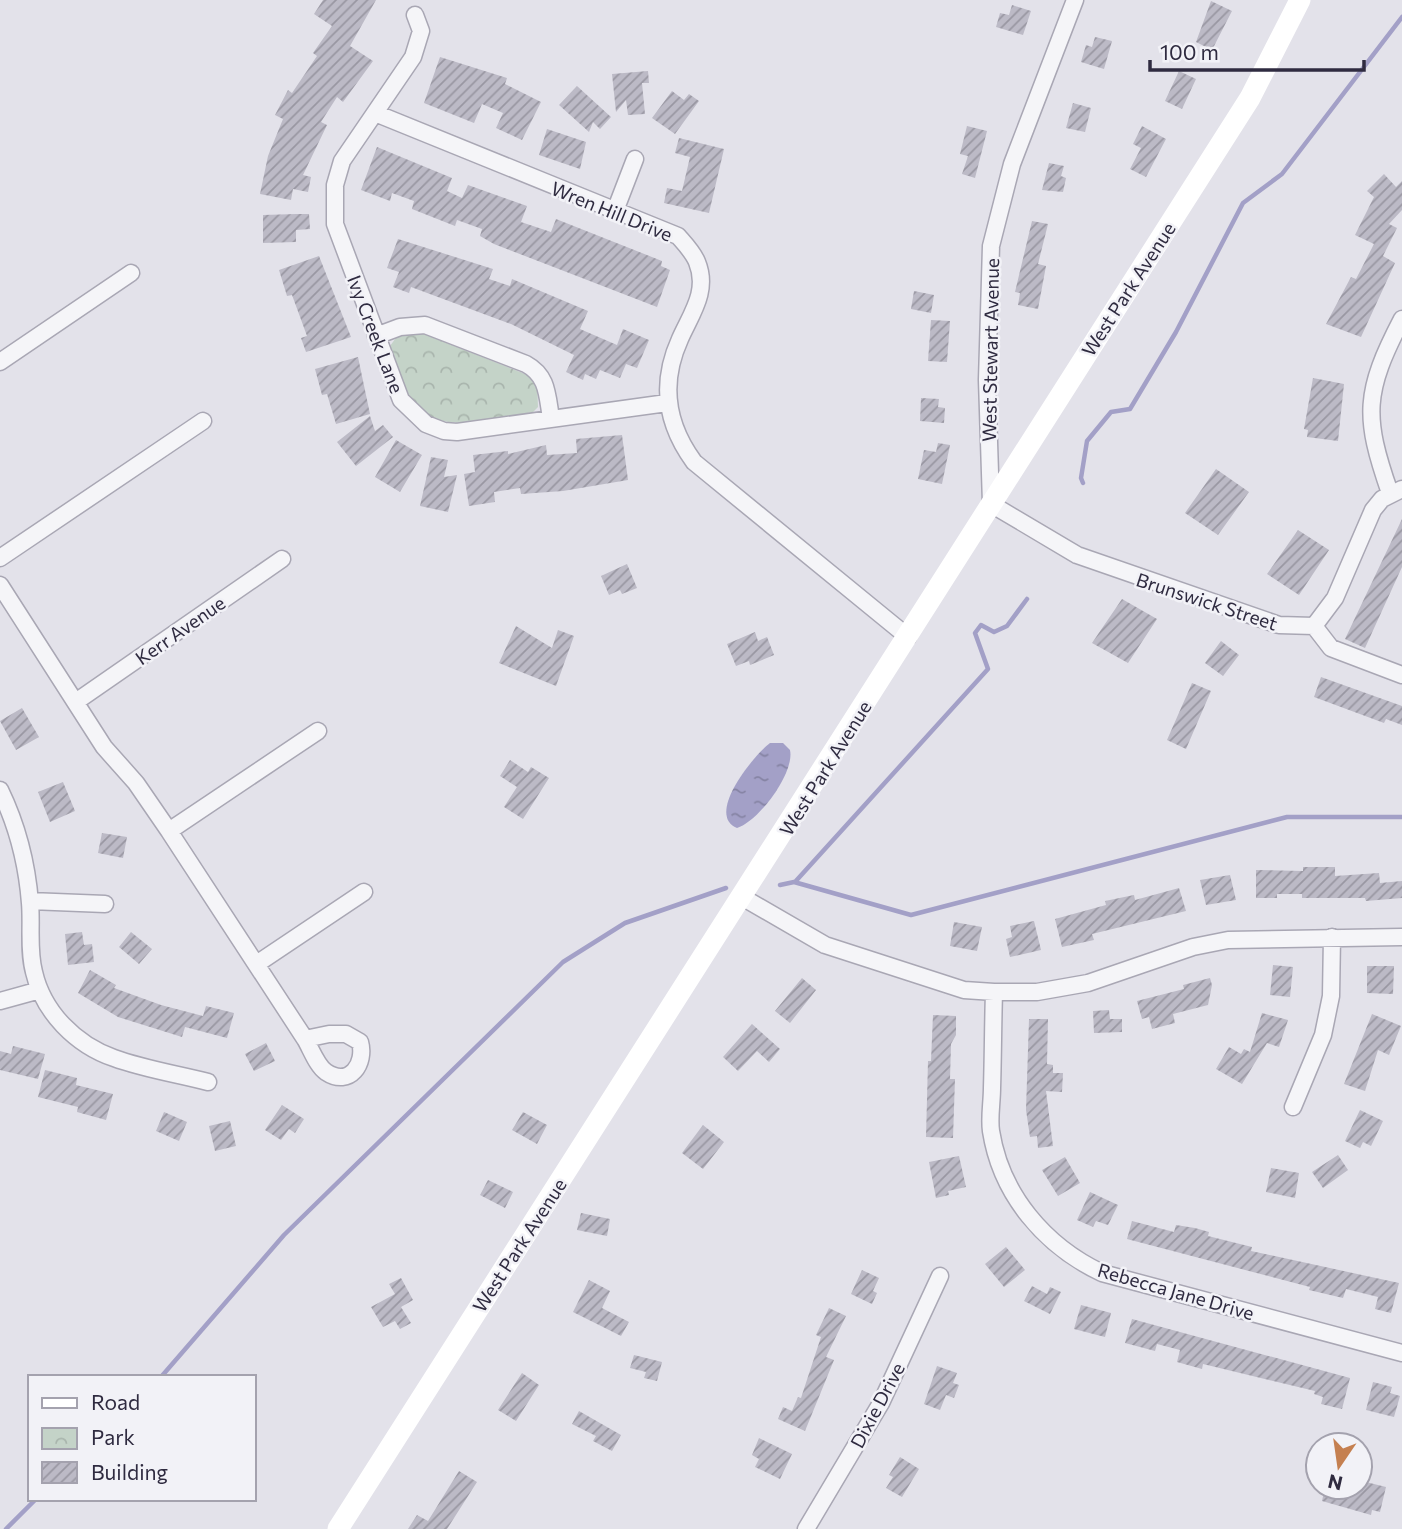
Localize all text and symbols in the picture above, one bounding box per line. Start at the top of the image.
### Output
scale bar [1150,28,1364,72]
text: 100 m [1160,39,1219,64]
street label: Wren Hill Drive [548,176,676,246]
street label: West Park Avenue [1076,218,1180,360]
street label: West Stewart Avenue [977,258,1003,442]
street label: Ivy Creek Lane [343,272,409,396]
street label: Brunswick Street [1134,567,1281,635]
street label: Kerr Avenue [131,591,229,669]
street label: West Park Avenue [774,696,876,840]
street label: West Park Avenue [467,1174,571,1316]
street label: Rebecca Jane Drive [1095,1258,1257,1324]
street label: Dixie Drive [845,1358,909,1452]
legend [28,1375,256,1501]
text: Road [91,1389,140,1414]
text: Park [91,1424,135,1449]
north arrow [1304,1431,1374,1501]
text: Building [91,1459,168,1484]
text: N [1326,1470,1345,1496]

